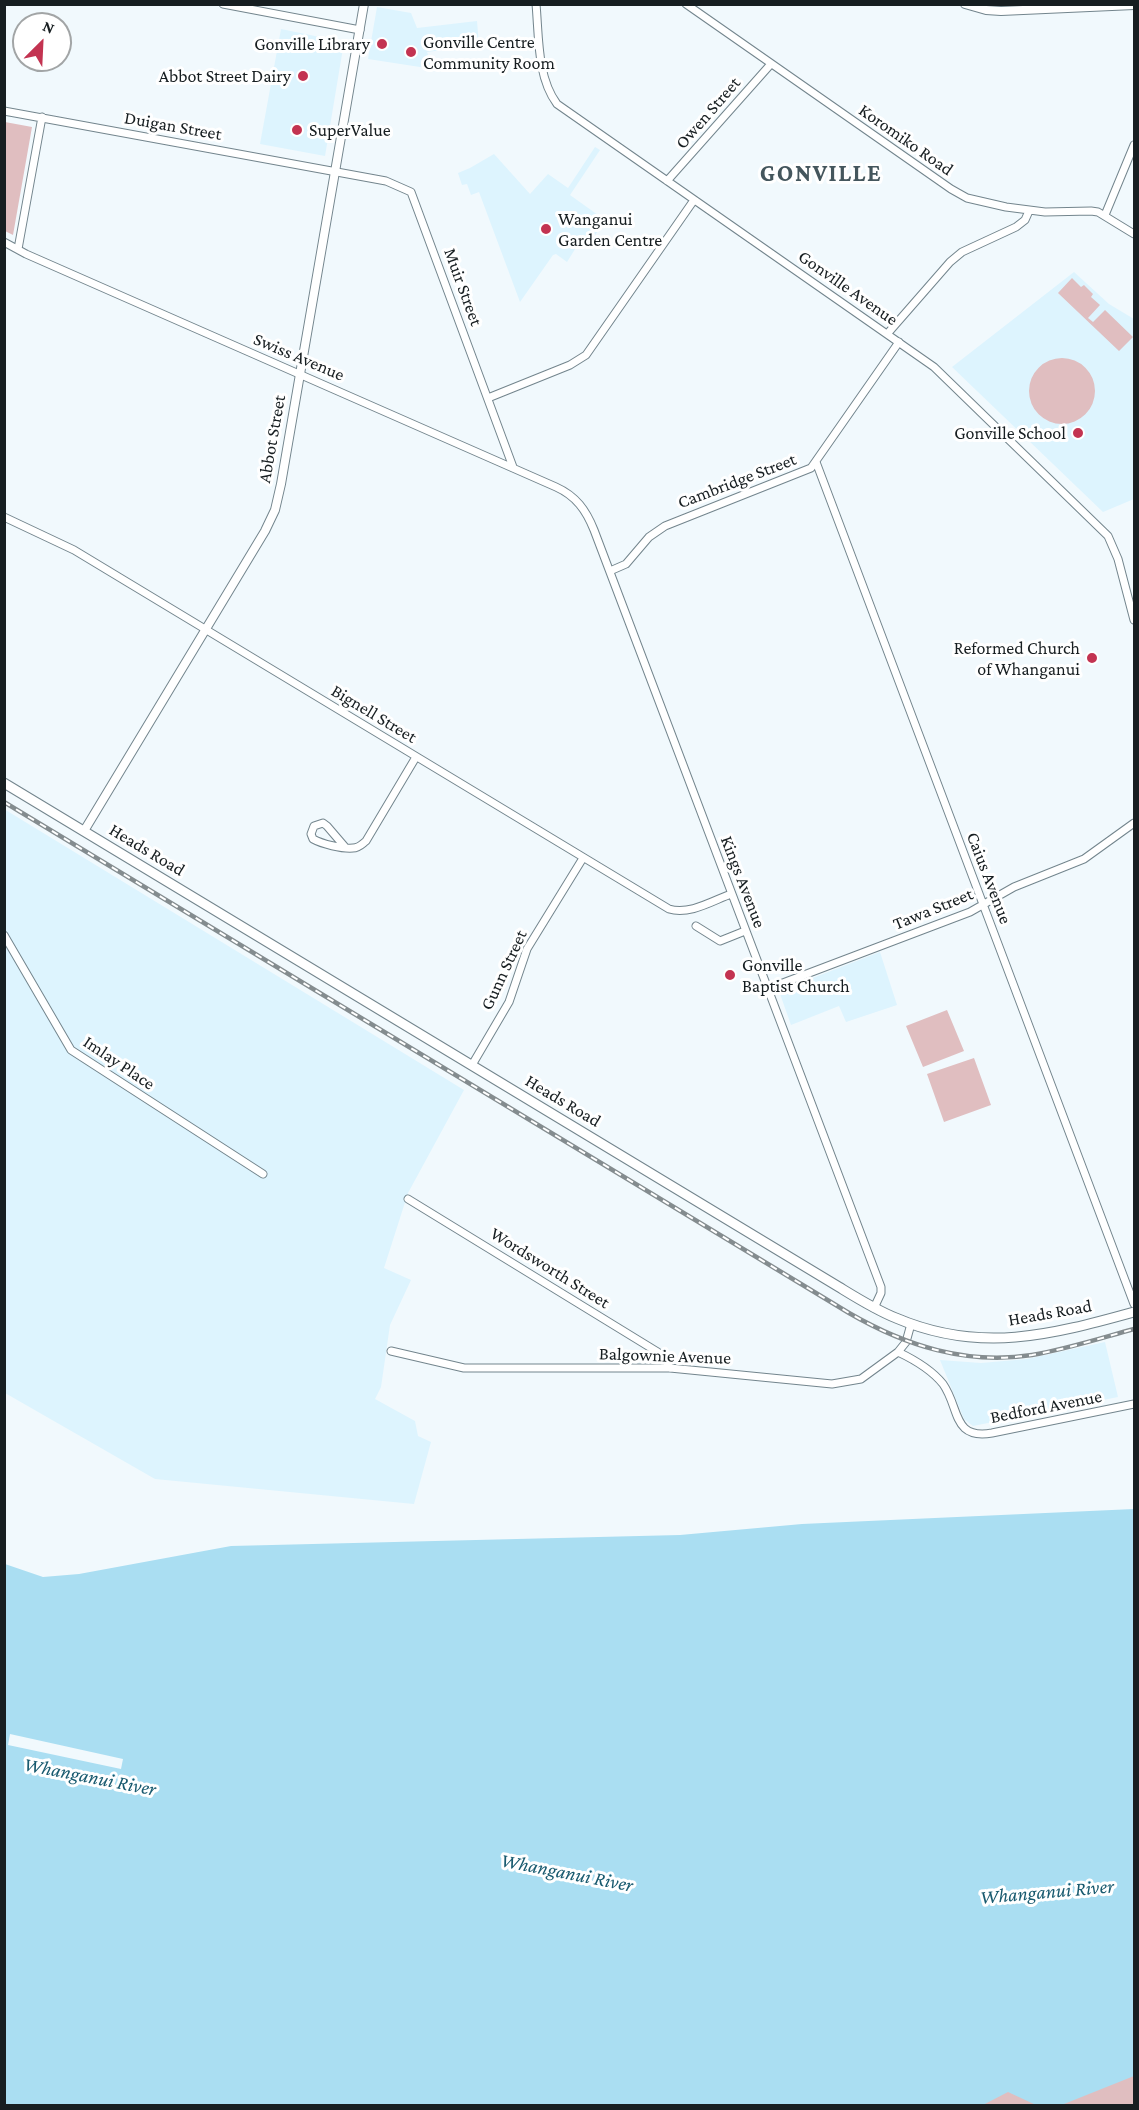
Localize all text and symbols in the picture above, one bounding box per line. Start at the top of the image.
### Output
north arrow [12,12,72,72]
text: N [40,17,57,37]
place label: Gonville Centre Community Room [423,31,555,74]
place label: Gonville Library [254,33,370,55]
marker: Gonville Library [375,37,389,51]
marker: Gonville Centre Community Room [404,45,418,59]
place label: Abbot Street Dairy [159,65,291,87]
marker: Abbot Street Dairy [296,69,310,83]
street label: Owen Street [671,73,745,153]
street label: Koromiko Road [855,99,957,181]
street label: Duigan Street [123,107,223,145]
place label: SuperValue [309,119,391,141]
marker: SuperValue [290,123,304,137]
district label: GONVILLE [760,160,882,188]
place label: Wanganui Garden Centre [558,208,662,250]
marker: Wanganui Garden Centre [539,222,553,236]
street label: Muir Street [439,245,487,329]
street label: Gonville Avenue [794,246,902,330]
street label: Swiss Avenue [250,328,348,386]
street label: Abbot Street [254,393,290,485]
place label: Gonville School [954,422,1066,444]
marker: Gonville School [1071,426,1085,440]
street label: Cambridge Street [675,448,799,514]
place label: Reformed Church of Whanganui [954,637,1080,680]
marker: Reformed Church of Whanganui [1085,651,1099,665]
street label: Bignell Street [327,680,421,748]
street label: Heads Road [105,819,189,881]
street label: Caius Avenue [962,829,1016,927]
street label: Kings Avenue [716,833,770,931]
street label: Tawa Street [890,883,976,935]
street label: Gunn Street [476,927,532,1013]
place label: Gonville Baptist Church [742,954,850,996]
marker: Gonville Baptist Church [723,968,737,982]
street label: Imlay Place [79,1031,159,1095]
street label: Heads Road [521,1070,605,1132]
street label: Wordsworth Street [486,1223,614,1313]
street label: Heads Road [1007,1295,1093,1331]
street label: Balgownie Avenue [598,1343,732,1369]
street label: Bedford Avenue [988,1386,1104,1428]
water label: Whanganui River [22,1752,158,1802]
water label: Whanganui River [499,1848,635,1898]
water label: Whanganui River [979,1874,1115,1910]

